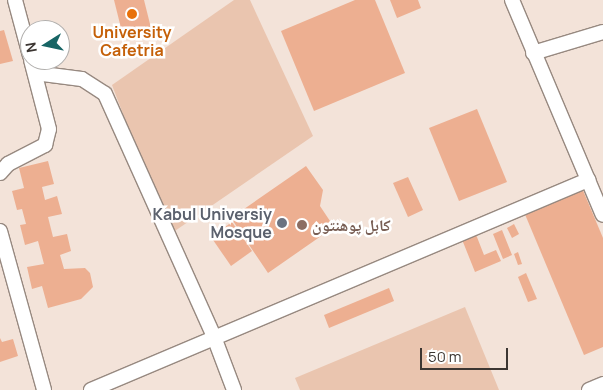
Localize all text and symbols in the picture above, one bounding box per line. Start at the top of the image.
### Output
marker: University Cafetria [126,8,138,20]
north arrow [20,20,70,70]
place label: University Cafetria [92,22,172,60]
text: N [20,41,41,54]
place label: Kabul Universiy Mosque [153,204,272,242]
place label: کابل پوهنتون [312,215,391,235]
marker: Kabul Universiy Mosque [276,217,288,229]
marker: کابل پوهنتون [296,219,308,231]
scale bar [423,338,510,370]
text: 50 m [428,346,462,367]

